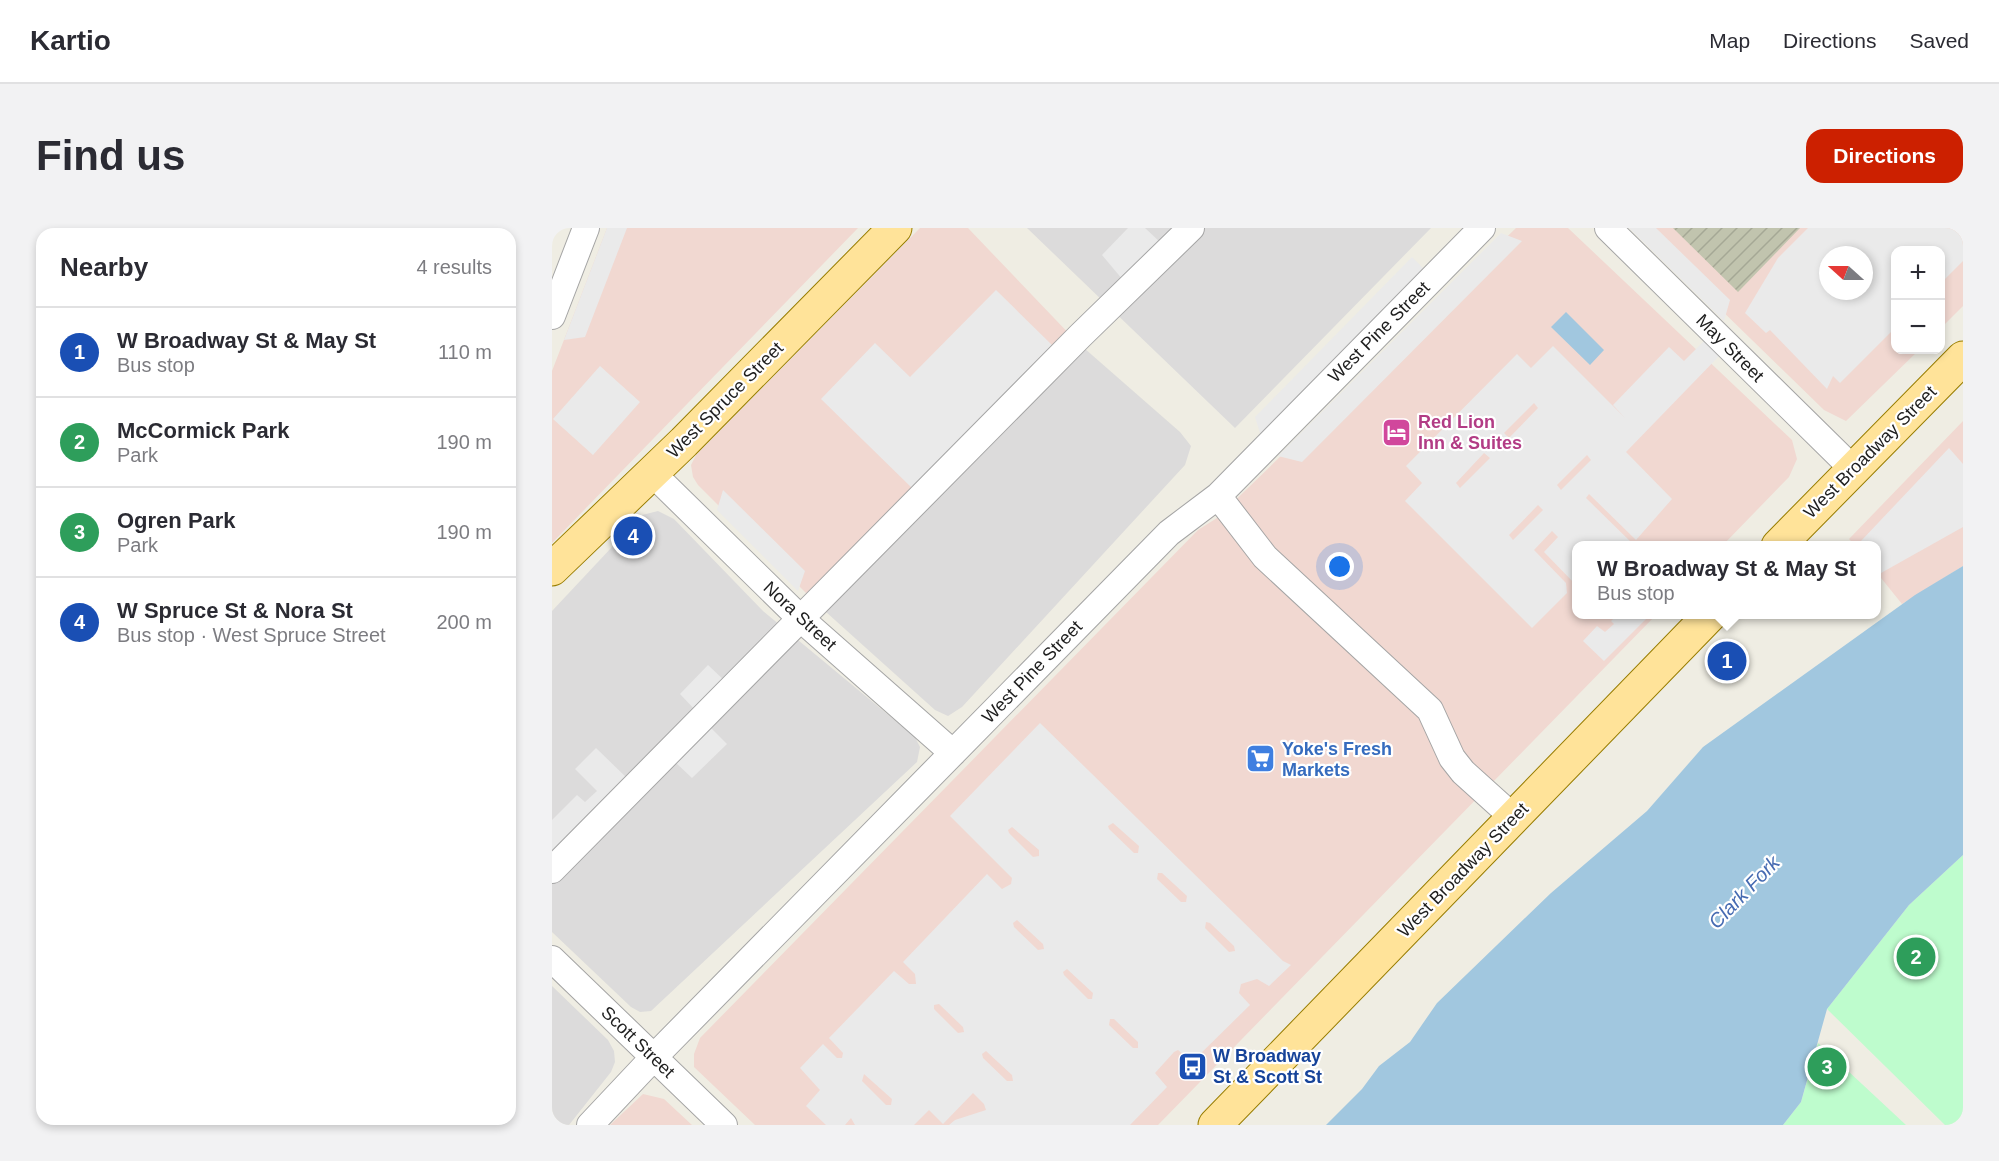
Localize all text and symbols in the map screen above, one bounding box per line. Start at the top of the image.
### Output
text: Kartio [30,25,111,56]
text: Map [1709,29,1750,52]
text: Directions [1783,29,1876,52]
text: Saved [1909,29,1969,52]
button: Directions [1806,129,1963,183]
text: Find us [36,132,185,179]
north arrow [1819,246,1873,300]
map controls [1891,246,1945,354]
button: + [1891,246,1945,300]
text: Nearby [60,252,148,282]
text: 4 results [416,256,492,278]
street label: West Pine Street [1324,277,1434,387]
button: − [1891,300,1945,354]
street label: May Street [1692,310,1768,386]
text: W Broadway St & May St [117,328,376,353]
street label: West Spruce Street [663,338,787,462]
text: 1 [74,341,85,363]
text: 110 m [438,341,492,363]
text: Bus stop [117,354,195,376]
street label: West Broadway Street [1800,382,1940,522]
place label: Red Lion Inn & Suites [1418,412,1522,453]
hotel icon: Red Lion Inn & Suites [1381,416,1413,448]
text: McCormick Park [117,418,289,443]
text: 2 [74,431,85,453]
text: 190 m [436,431,492,453]
text: Park [117,444,158,466]
text: Ogren Park [117,508,236,533]
pin: 4 [614,514,652,558]
text: 3 [74,521,85,543]
text: 190 m [436,521,492,543]
text: Park [117,534,158,556]
popup [1572,541,1881,619]
your location [1325,552,1354,581]
text: W Broadway St & May St [1597,556,1856,581]
street label: Nora Street [760,577,840,655]
text: Bus stop [1597,582,1675,604]
text: W Spruce St & Nora St [117,598,353,623]
text: 4 [74,611,85,633]
text: 200 m [436,611,492,633]
street label: West Pine Street [978,617,1086,727]
text: Bus stop · West Spruce Street [117,624,386,646]
pin: 1 [1708,638,1746,684]
place label: Yoke's Fresh Markets [1282,739,1392,780]
supermarket icon: Yoke's Fresh Markets [1245,743,1277,775]
street label: West Broadway Street [1394,799,1532,941]
water label: Clark Fork [1704,850,1785,933]
pin: 2 [1896,934,1936,980]
street label: Scott Street [597,1002,679,1082]
pin: 3 [1808,1044,1846,1090]
place label: W Broadway St & Scott St [1213,1046,1322,1087]
bus stop icon: W Broadway St & Scott St [1176,1050,1208,1082]

